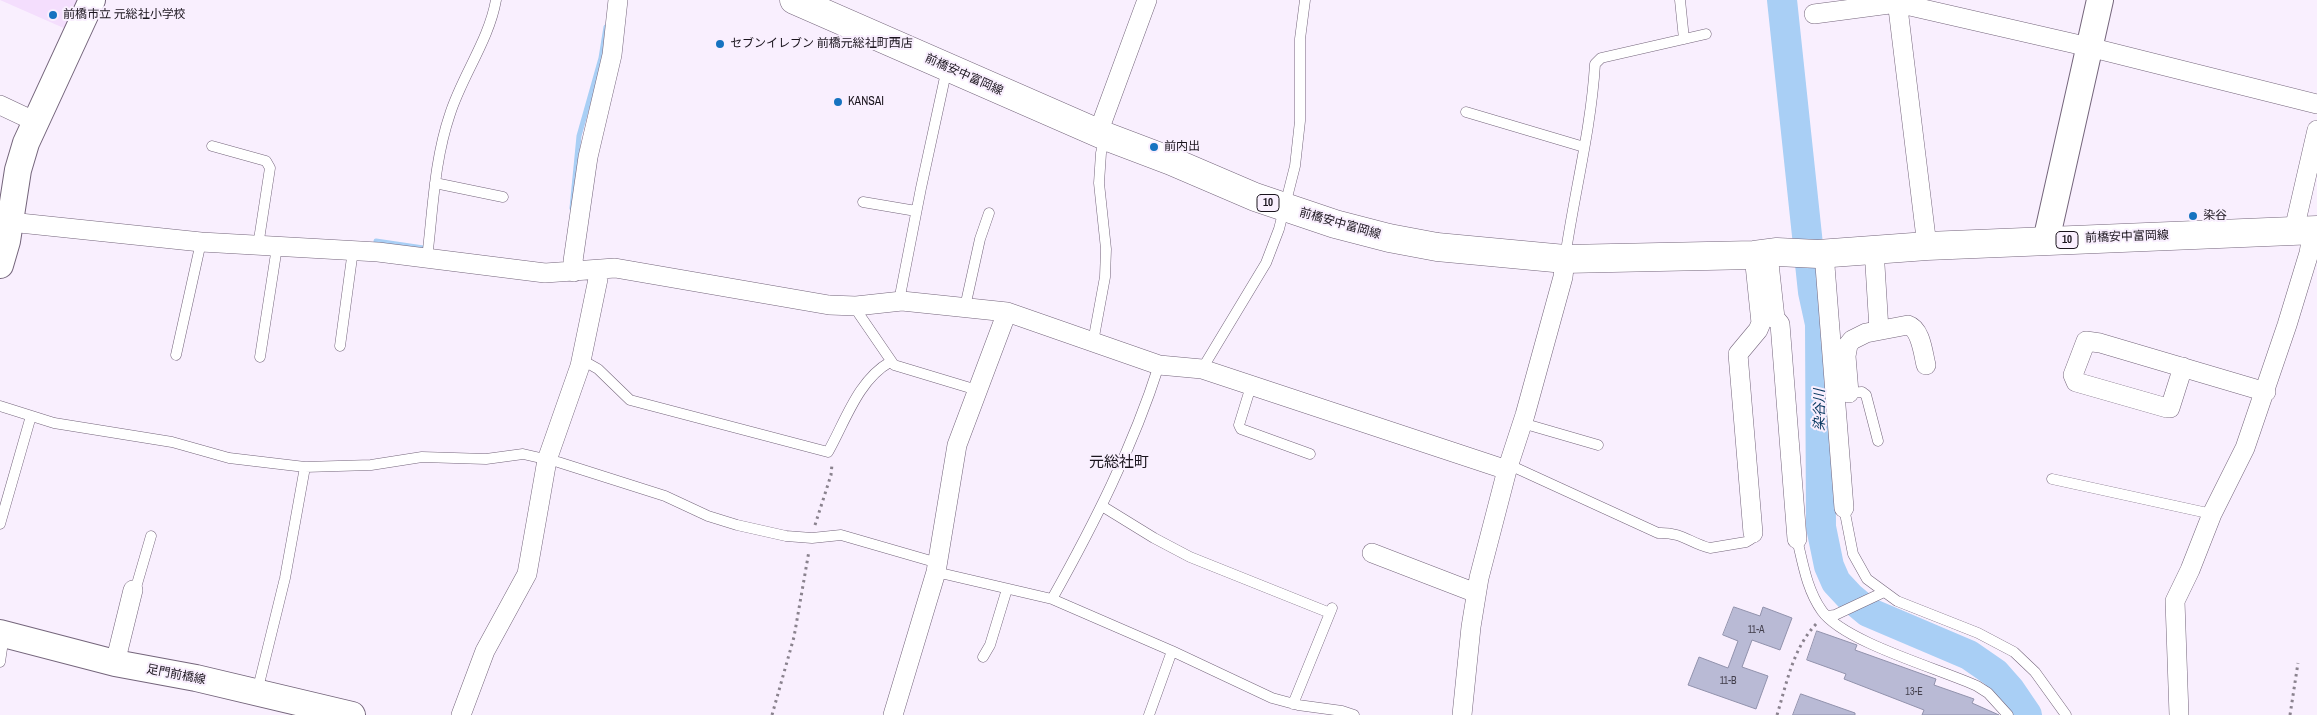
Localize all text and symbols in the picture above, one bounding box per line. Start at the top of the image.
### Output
place label: 前橋市立 元総社小学校 [63,8,186,22]
marker: 前橋市立 元総社小学校 [47,9,59,21]
place label: セブンイレブン 前橋元総社町西店 [730,37,913,51]
marker: セブンイレブン 前橋元総社町西店 [714,38,726,50]
street label: 前橋安中富岡線 [923,51,1005,99]
place label: KANSAI [848,95,884,109]
marker: KANSAI [832,96,844,108]
place label: 前内出 [1164,140,1200,154]
marker: 前内出 [1148,141,1160,153]
road number: 10 [1257,194,1279,212]
street label: 前橋安中富岡線 [1298,206,1382,242]
place label: 染谷 [2203,209,2227,223]
marker: 染谷 [2187,210,2199,222]
street label: 前橋安中富岡線 [2085,228,2169,246]
road number: 10 [2056,232,2078,248]
water label: 染谷川 [1812,389,1828,431]
district label: 元総社町 [1089,454,1149,472]
house number: 11-A [1748,624,1764,636]
street label: 足門前橋線 [145,662,207,688]
house number: 11-B [1720,675,1736,687]
house number: 13-E [1905,686,1923,698]

